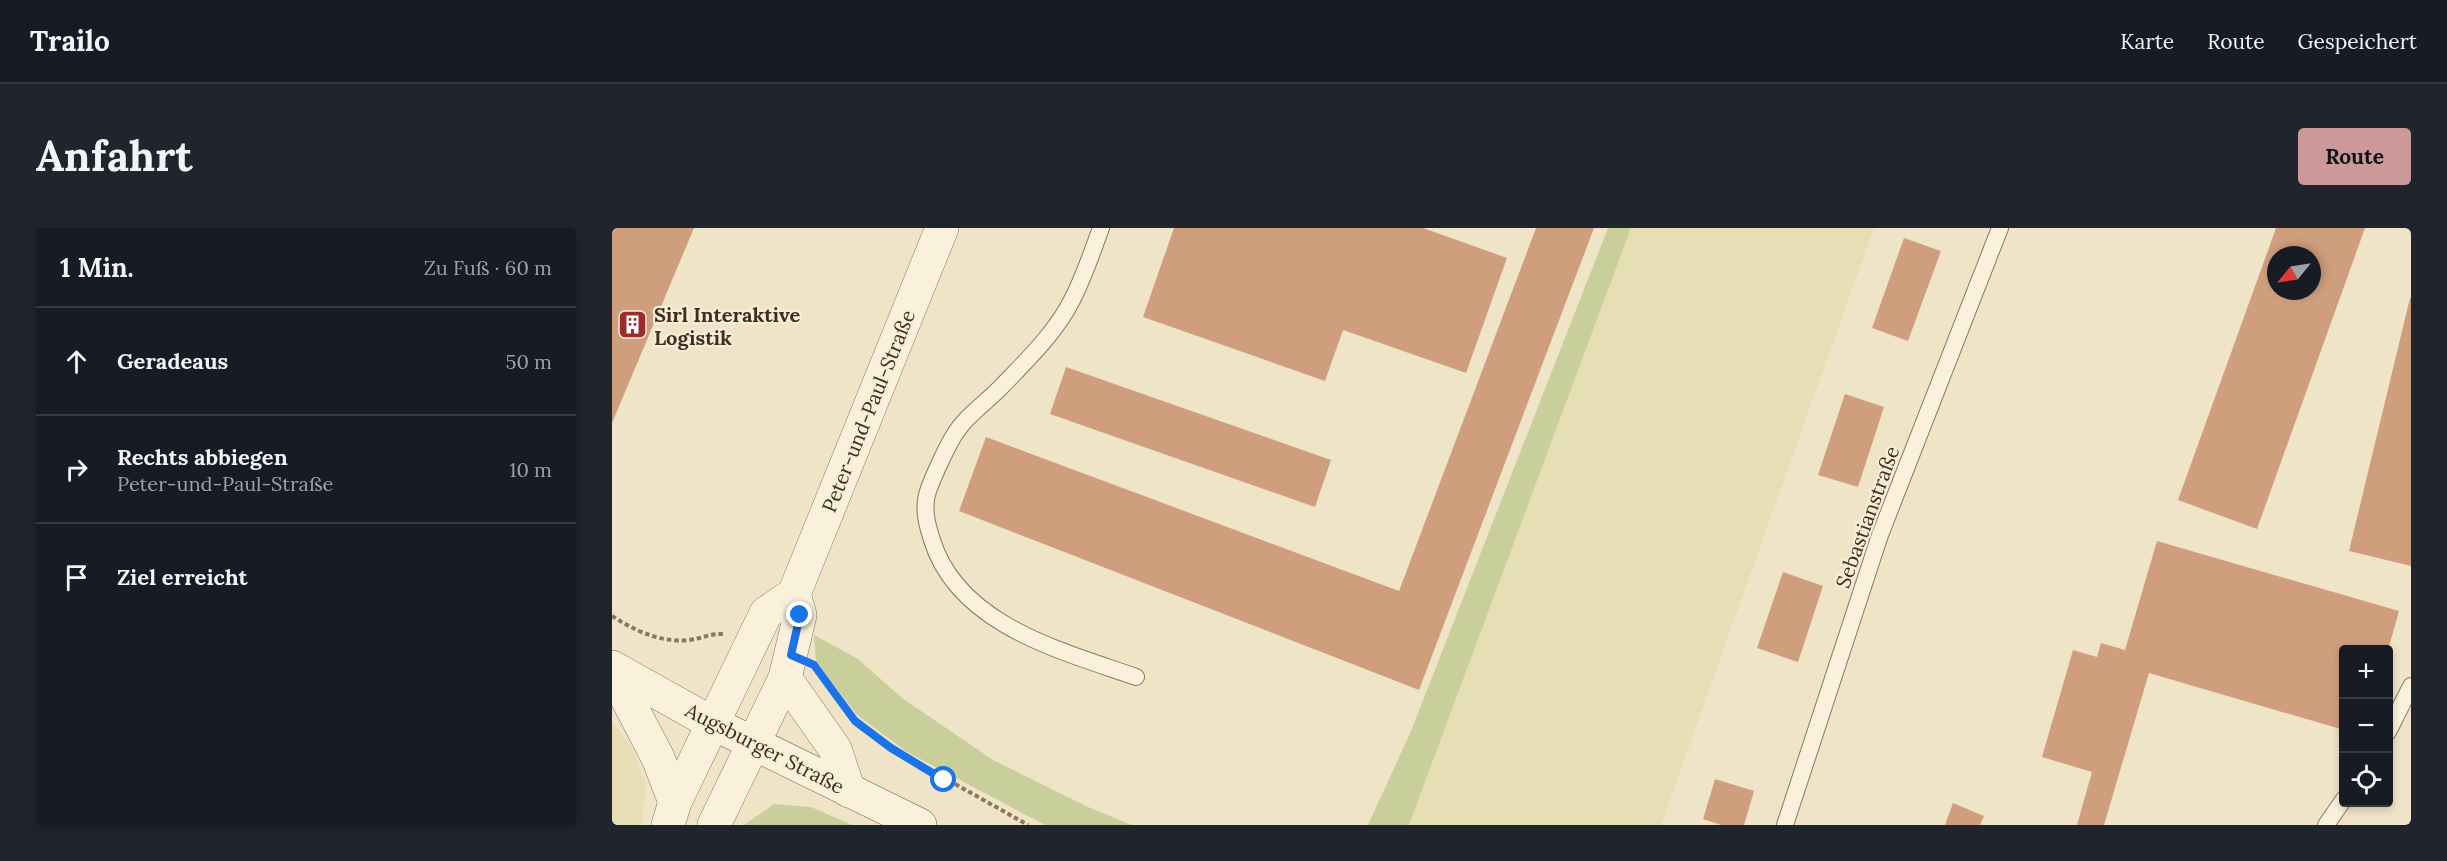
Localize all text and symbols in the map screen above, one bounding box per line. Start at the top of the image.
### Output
text: Trailo [30,23,110,59]
text: Karte [2120,28,2174,55]
text: Route [2207,28,2265,55]
text: Gespeichert [2298,28,2417,55]
button: Route [2298,128,2411,185]
text: Anfahrt [36,129,193,183]
north arrow [2267,246,2321,300]
text: 1 Min. [60,251,134,284]
text: Zu Fuß · 60 m [424,255,552,280]
place label: Sirl Interaktive Logistik [654,302,800,350]
street label: Peter-und-Paul-Straße [816,306,920,516]
building icon: Sirl Interaktive Logistik [617,309,649,341]
icon: ahead [60,345,93,378]
text: Geradeaus [117,347,228,375]
text: 50 m [506,349,552,374]
street label: Sebastianstraße [1830,442,1904,592]
text: Rechts abbiegen [117,443,288,471]
icon: right [60,453,93,486]
text: 10 m [509,457,552,482]
text: Peter-und-Paul-Straße [117,471,333,496]
icon: arrive [60,561,93,594]
text: Ziel erreicht [117,563,248,591]
route end [786,601,812,627]
map controls [2339,645,2393,807]
button: + [2339,645,2393,699]
street label: Augsburger Straße [680,697,849,799]
button: − [2339,699,2393,753]
button: locate [2339,753,2393,807]
route start [930,766,956,792]

